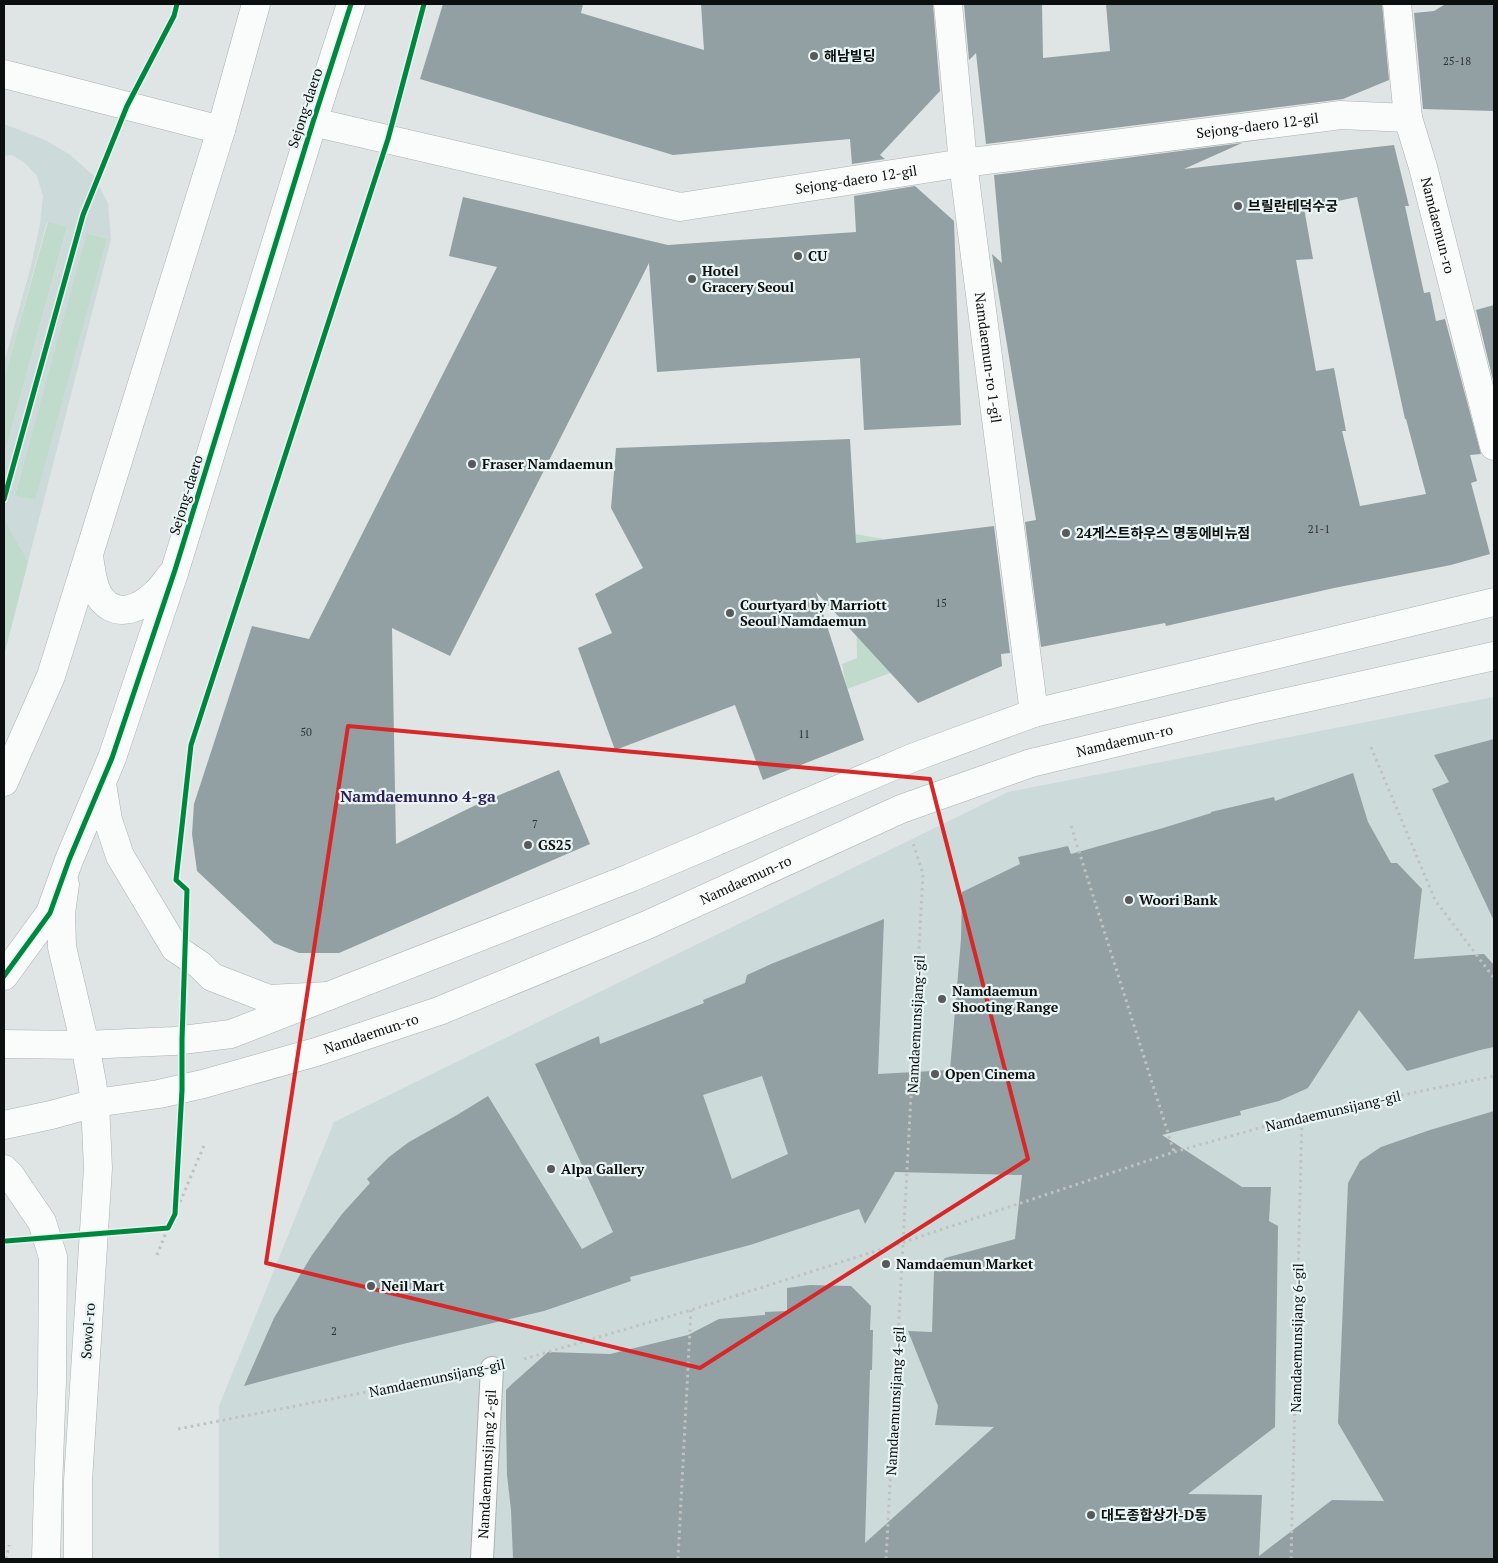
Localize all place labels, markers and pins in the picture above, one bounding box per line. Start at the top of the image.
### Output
place label: 해남빌딩 [824,46,876,65]
marker: 해남빌딩 [808,50,820,62]
place label: 브릴란테덕수궁 [1248,196,1338,215]
marker: 브릴란테덕수궁 [1232,200,1244,212]
place label: CU [808,246,827,265]
marker: CU [792,250,804,262]
place label: Hotel Gracery Seoul [702,261,795,296]
marker: Hotel Gracery Seoul [686,273,698,285]
place label: Fraser Namdaemun [482,454,613,473]
marker: Fraser Namdaemun [466,458,478,470]
place label: 24게스트하우스 명동에비뉴점 [1076,523,1250,542]
marker: 24게스트하우스 명동에비뉴점 [1060,527,1072,539]
place label: Courtyard by Marriott Seoul Namdaemun [740,595,887,630]
marker: Courtyard by Marriott Seoul Namdaemun [724,607,736,619]
place label: GS25 [538,835,572,854]
marker: GS25 [522,839,534,851]
place label: Woori Bank [1139,890,1218,909]
marker: Woori Bank [1123,894,1135,906]
place label: Namdaemun Shooting Range [952,981,1059,1016]
marker: Namdaemun Shooting Range [936,993,948,1005]
place label: Open Cinema [945,1064,1036,1083]
marker: Open Cinema [929,1068,941,1080]
place label: Alpa Gallery [561,1159,645,1178]
marker: Alpa Gallery [545,1163,557,1175]
place label: Namdaemun Market [896,1254,1034,1273]
marker: Namdaemun Market [880,1258,892,1270]
place label: Neil Mart [381,1276,445,1295]
marker: Neil Mart [365,1280,377,1292]
place label: 대도종합상가-D동 [1101,1505,1207,1524]
marker: 대도종합상가-D동 [1085,1509,1097,1521]

